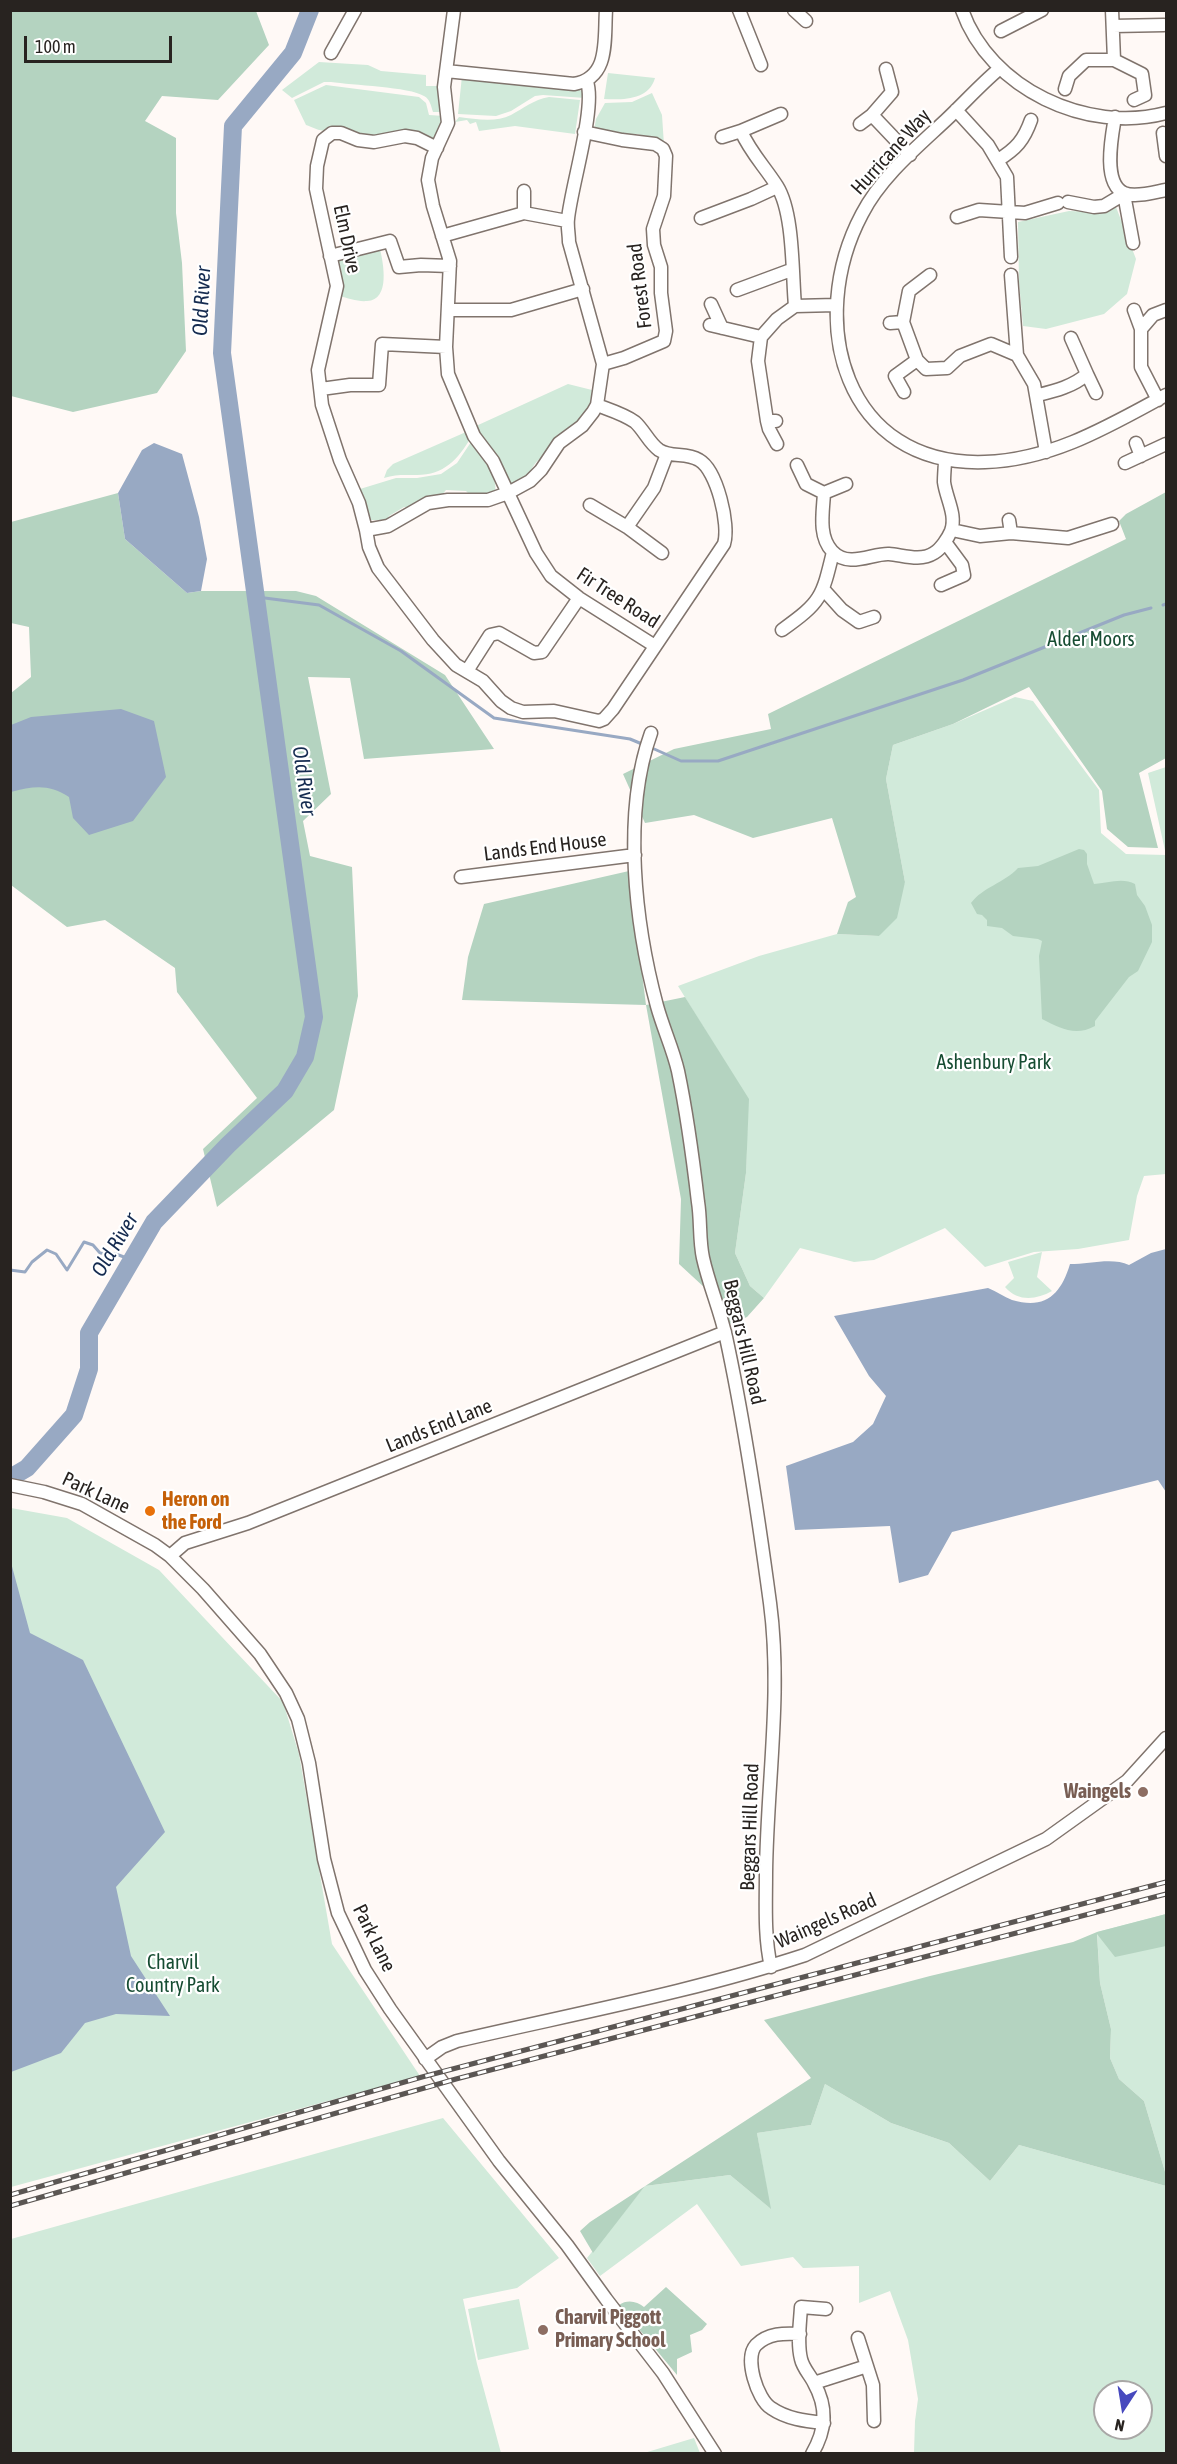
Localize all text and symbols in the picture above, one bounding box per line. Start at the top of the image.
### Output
scale bar [27,24,176,62]
text: 100 m [35,36,76,57]
street label: Hurricane Way [846,104,936,200]
street label: Elm Drive [328,202,366,276]
street label: Forest Road [623,242,657,330]
water label: Old River [188,265,216,337]
street label: Fir Tree Road [572,562,664,634]
park label: Alder Moors [1047,628,1135,652]
water label: Old River [287,745,321,817]
street label: Lands End House [482,828,608,866]
park label: Ashenbury Park [937,1051,1051,1075]
water label: Old River [86,1209,144,1281]
street label: Beggars Hill Road [718,1277,770,1407]
street label: Lands End Lane [382,1394,496,1458]
street label: Park Lane [58,1467,134,1519]
place label: Heron on the Ford [162,1488,230,1535]
marker: Heron on the Ford [143,1504,157,1518]
street label: Beggars Hill Road [736,1763,764,1891]
place label: Waingels [1064,1780,1131,1804]
marker: Waingels [1136,1785,1150,1799]
street label: Waingels Road [772,1888,880,1954]
street label: Park Lane [347,1900,401,1976]
park label: Charvil Country Park [126,1951,220,1998]
place label: Charvil Piggott Primary School [555,2306,665,2353]
marker: Charvil Piggott Primary School [536,2323,550,2337]
north arrow [1093,2380,1153,2440]
text: N [1113,2416,1126,2435]

